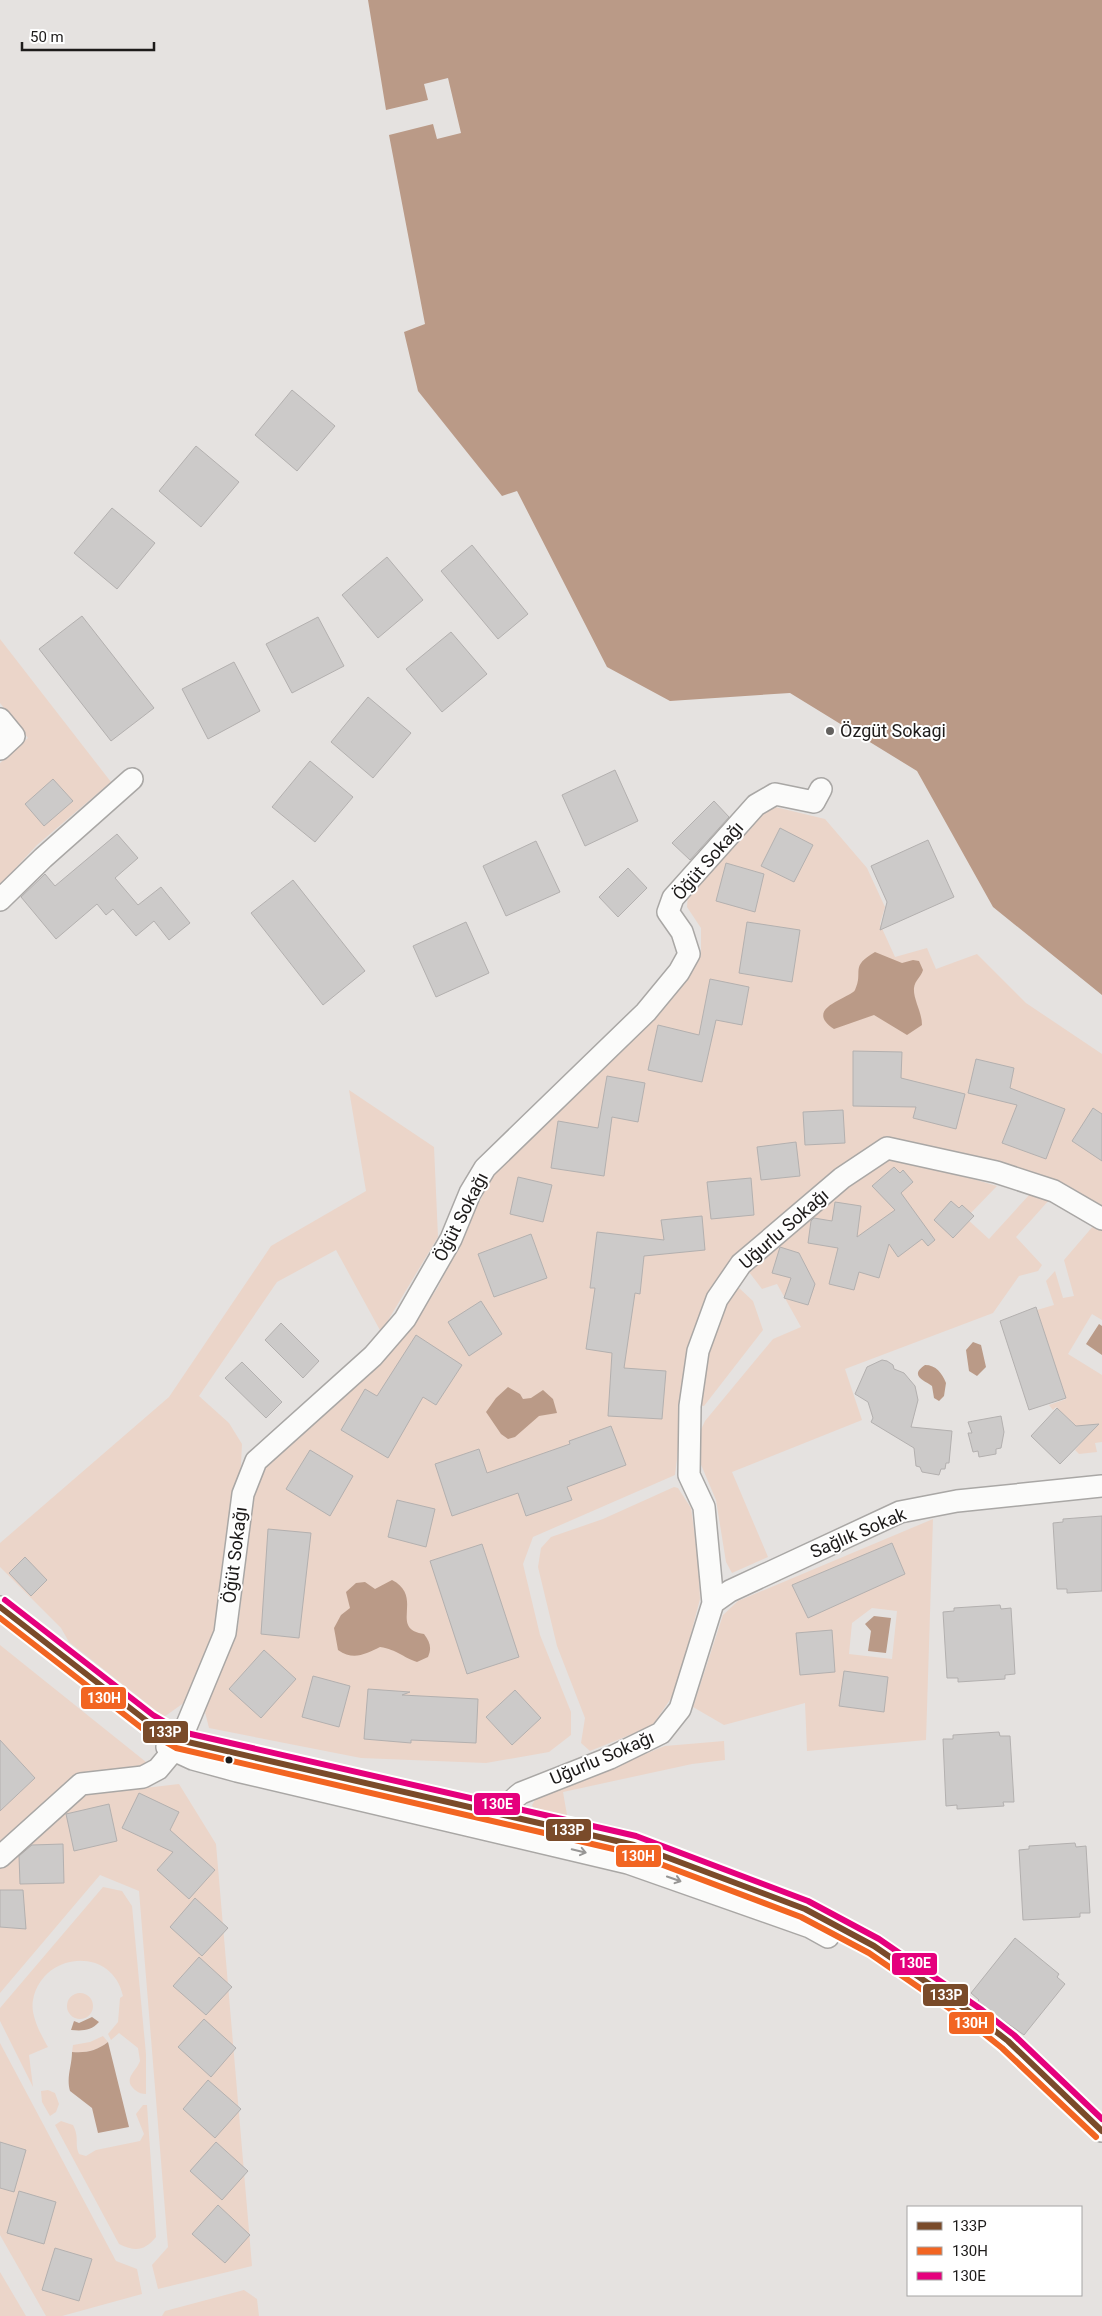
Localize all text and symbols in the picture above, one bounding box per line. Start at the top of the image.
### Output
scale bar [22,20,155,52]
text: 50 m [30,28,64,46]
place label: Özgüt Sokagi [840,720,946,741]
marker: Özgüt Sokagi [824,725,836,737]
street label: Öğüt Sokağı [668,817,747,904]
street label: Öğüt Sokağı [429,1169,492,1265]
street label: Uğurlu Sokağı [735,1184,832,1273]
street label: Sağlık Sokak [807,1503,910,1562]
street label: Öğüt Sokağı [218,1505,251,1604]
line badge: 130H [80,1686,127,1710]
text: 130H [87,1690,121,1706]
line badge: 133P [142,1720,189,1744]
text: 133P [148,1724,182,1740]
street label: Uğurlu Sokağı [547,1726,657,1789]
unlabelled marker [224,1755,234,1765]
line badge: 130E [473,1792,521,1816]
text: 130E [481,1796,513,1812]
line badge: 133P [545,1818,592,1842]
text: 133P [551,1822,585,1838]
line badge: 130H [615,1844,662,1868]
one-way arrow [571,1847,587,1856]
text: 130H [621,1848,655,1864]
one-way arrow [666,1875,681,1884]
line badge: 130E [891,1952,938,1976]
text: 130E [899,1955,931,1971]
line badge: 133P [922,1983,969,2007]
text: 133P [929,1987,963,2003]
line badge: 130H [948,2011,995,2035]
text: 130H [954,2015,988,2031]
legend [907,2206,1082,2296]
text: 133P [952,2217,987,2235]
text: 130H [952,2242,988,2260]
text: 130E [952,2267,986,2285]

